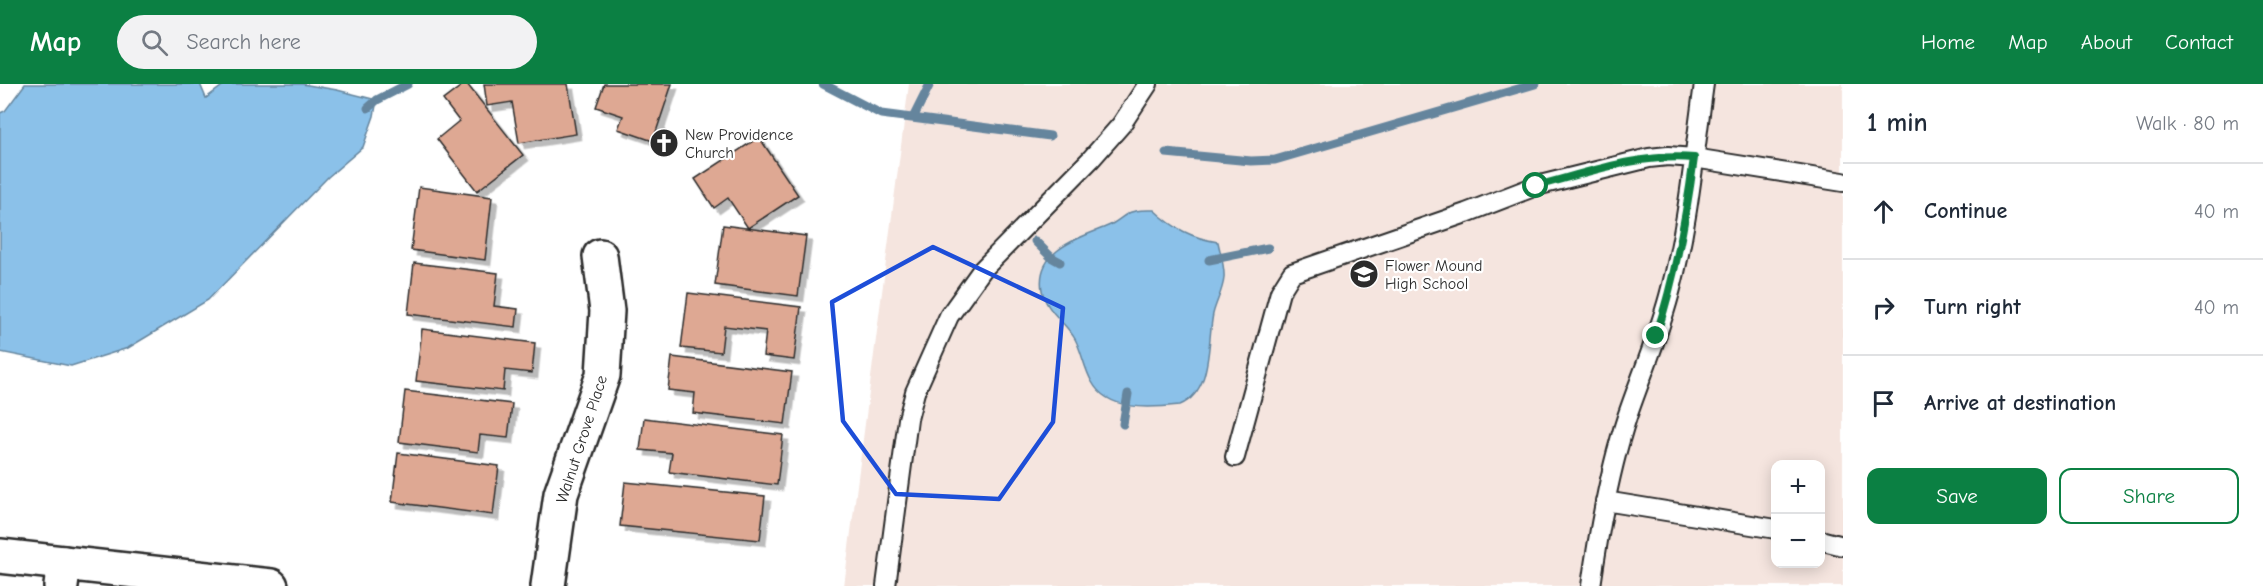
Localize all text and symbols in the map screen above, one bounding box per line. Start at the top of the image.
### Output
search box [117,15,537,69]
text: Map [30,26,81,58]
icon: search [138,26,171,59]
text: Search here [186,29,301,55]
text: Home [1921,30,1975,54]
text: Map [2008,30,2048,54]
text: About [2081,30,2132,54]
text: Contact [2165,30,2233,54]
text: 1 min [1867,108,1928,138]
text: Walk · 80 m [2136,112,2239,135]
place label: New Providence Church [685,126,793,162]
church icon: New Providence Church [648,127,680,159]
route start [1522,172,1548,198]
icon: ahead [1867,195,1900,228]
text: Continue [1924,198,2007,224]
text: 40 m [2194,200,2239,223]
place label: Flower Mound High School [1385,257,1482,293]
school or university icon: Flower Mound High School [1348,258,1380,290]
icon: right [1867,291,1900,324]
text: Turn right [1924,294,2021,320]
text: 40 m [2194,296,2239,319]
route end [1642,322,1668,348]
street label: Walnut Grove Place [553,373,611,506]
icon: arrive [1867,387,1900,420]
text: Arrive at destination [1924,390,2116,416]
map controls [1771,460,1825,568]
button: + [1771,460,1825,514]
button: Save [1867,468,2047,524]
button: Share [2059,468,2239,524]
button: − [1771,514,1825,568]

